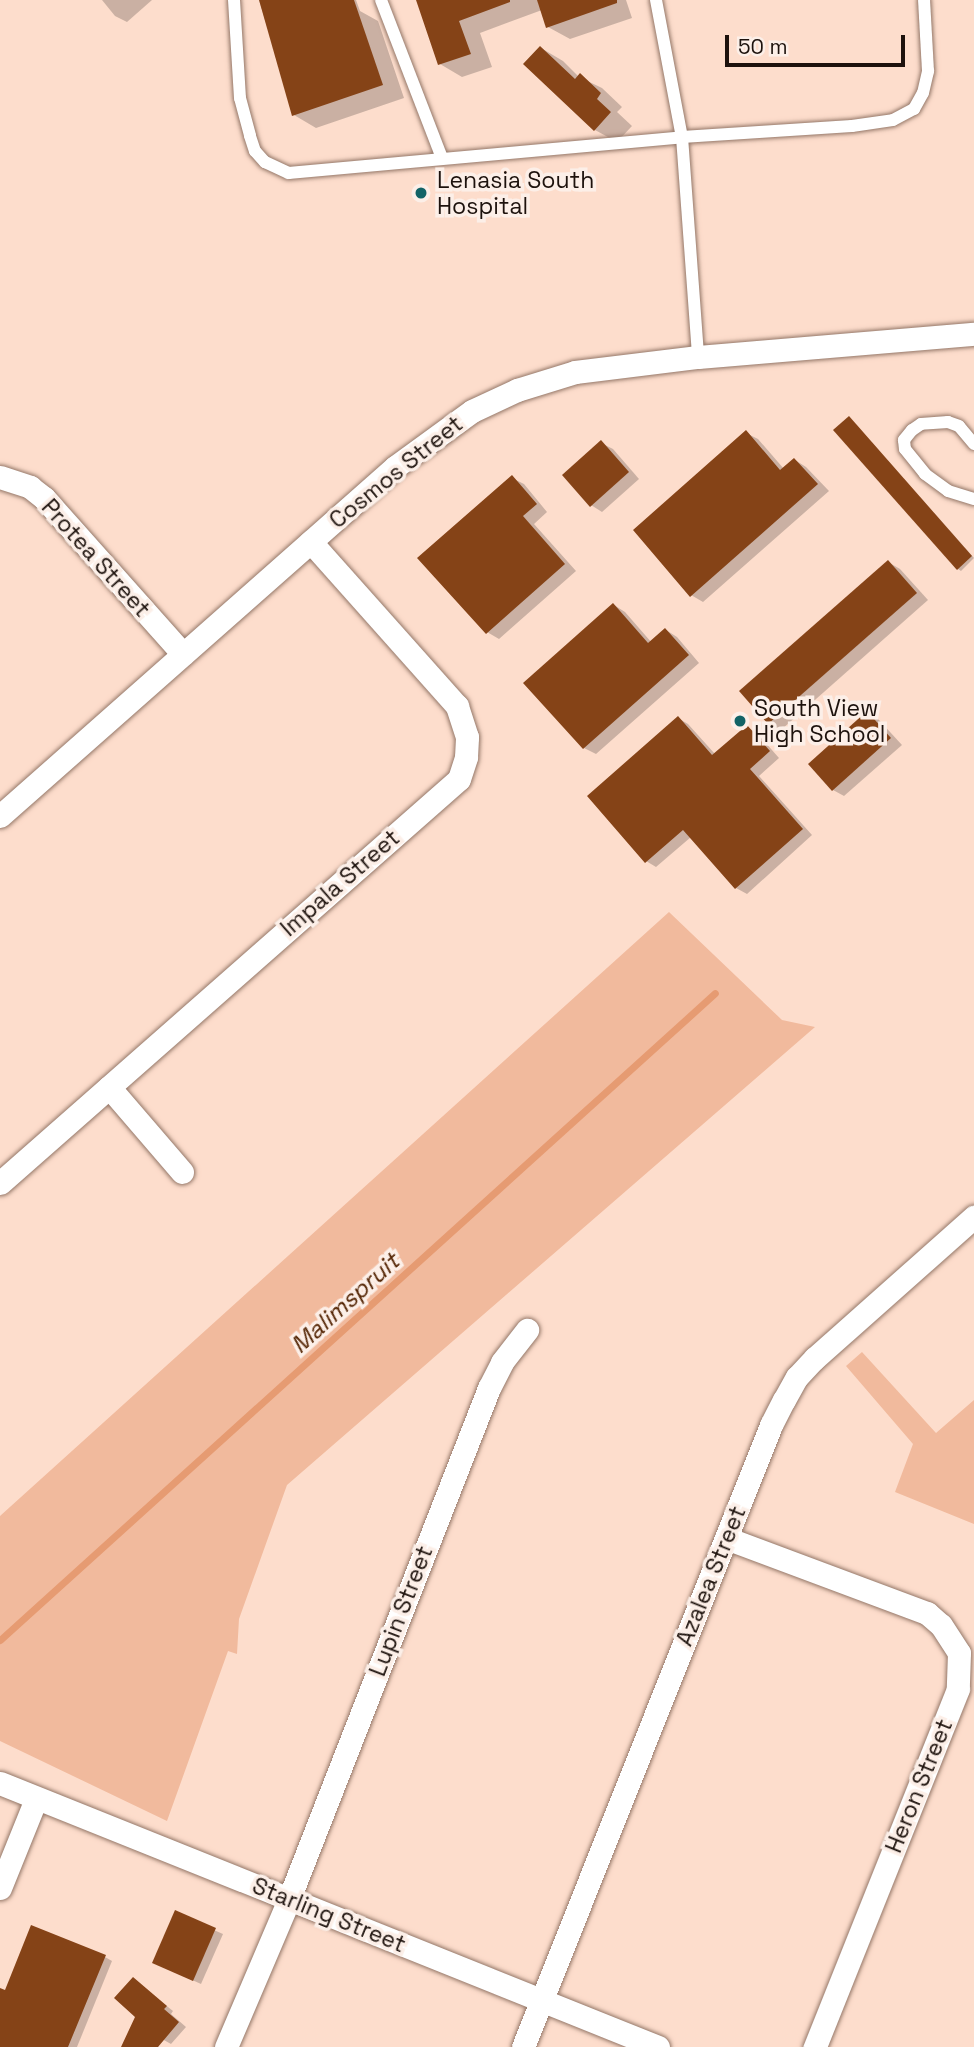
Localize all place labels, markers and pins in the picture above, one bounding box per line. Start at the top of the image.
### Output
place label: Lenasia South Hospital [437,166,594,220]
marker: Lenasia South Hospital [411,183,431,203]
place label: South View High School [754,694,886,748]
marker: South View High School [732,713,748,729]

